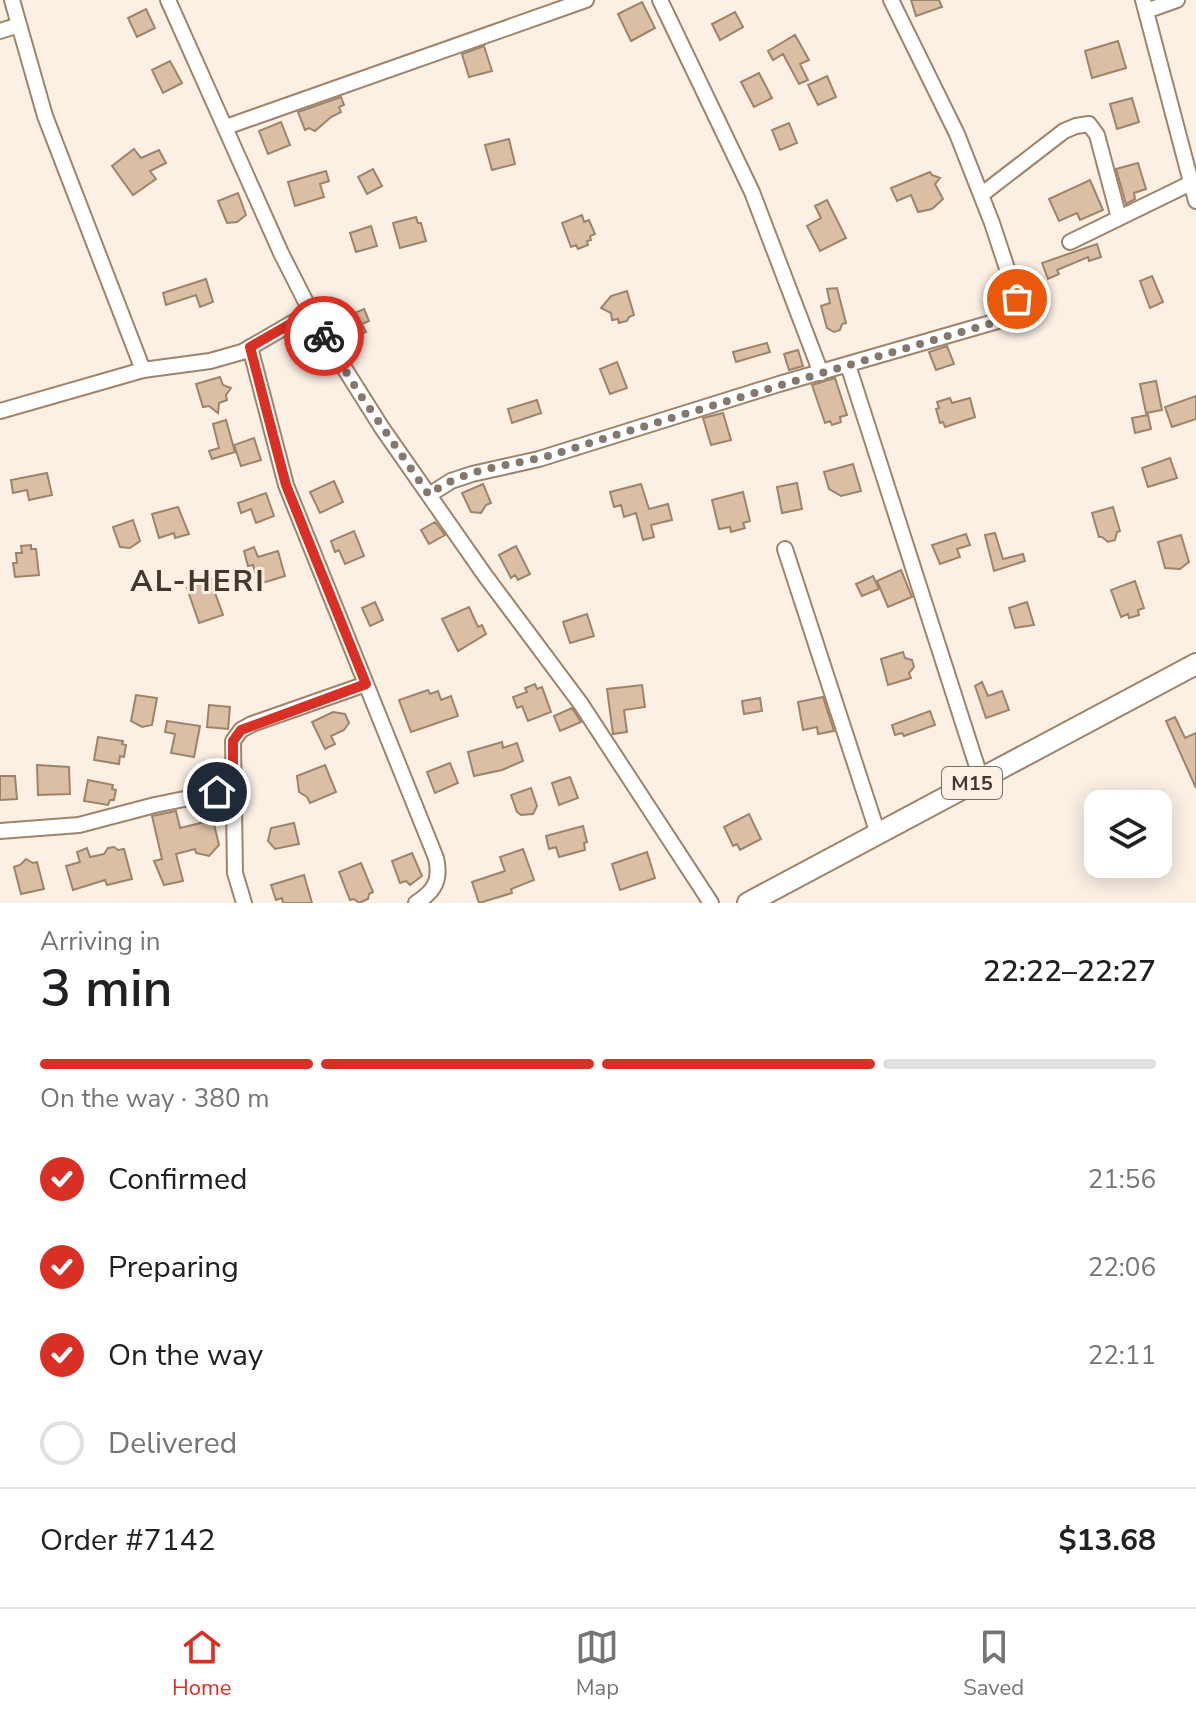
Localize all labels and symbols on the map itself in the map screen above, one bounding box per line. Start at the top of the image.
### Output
pin [983,265,1051,333]
courier [284,296,364,376]
district label: AL-HERI [130,561,266,602]
pin [183,758,251,826]
road number: M15 [942,767,1002,799]

